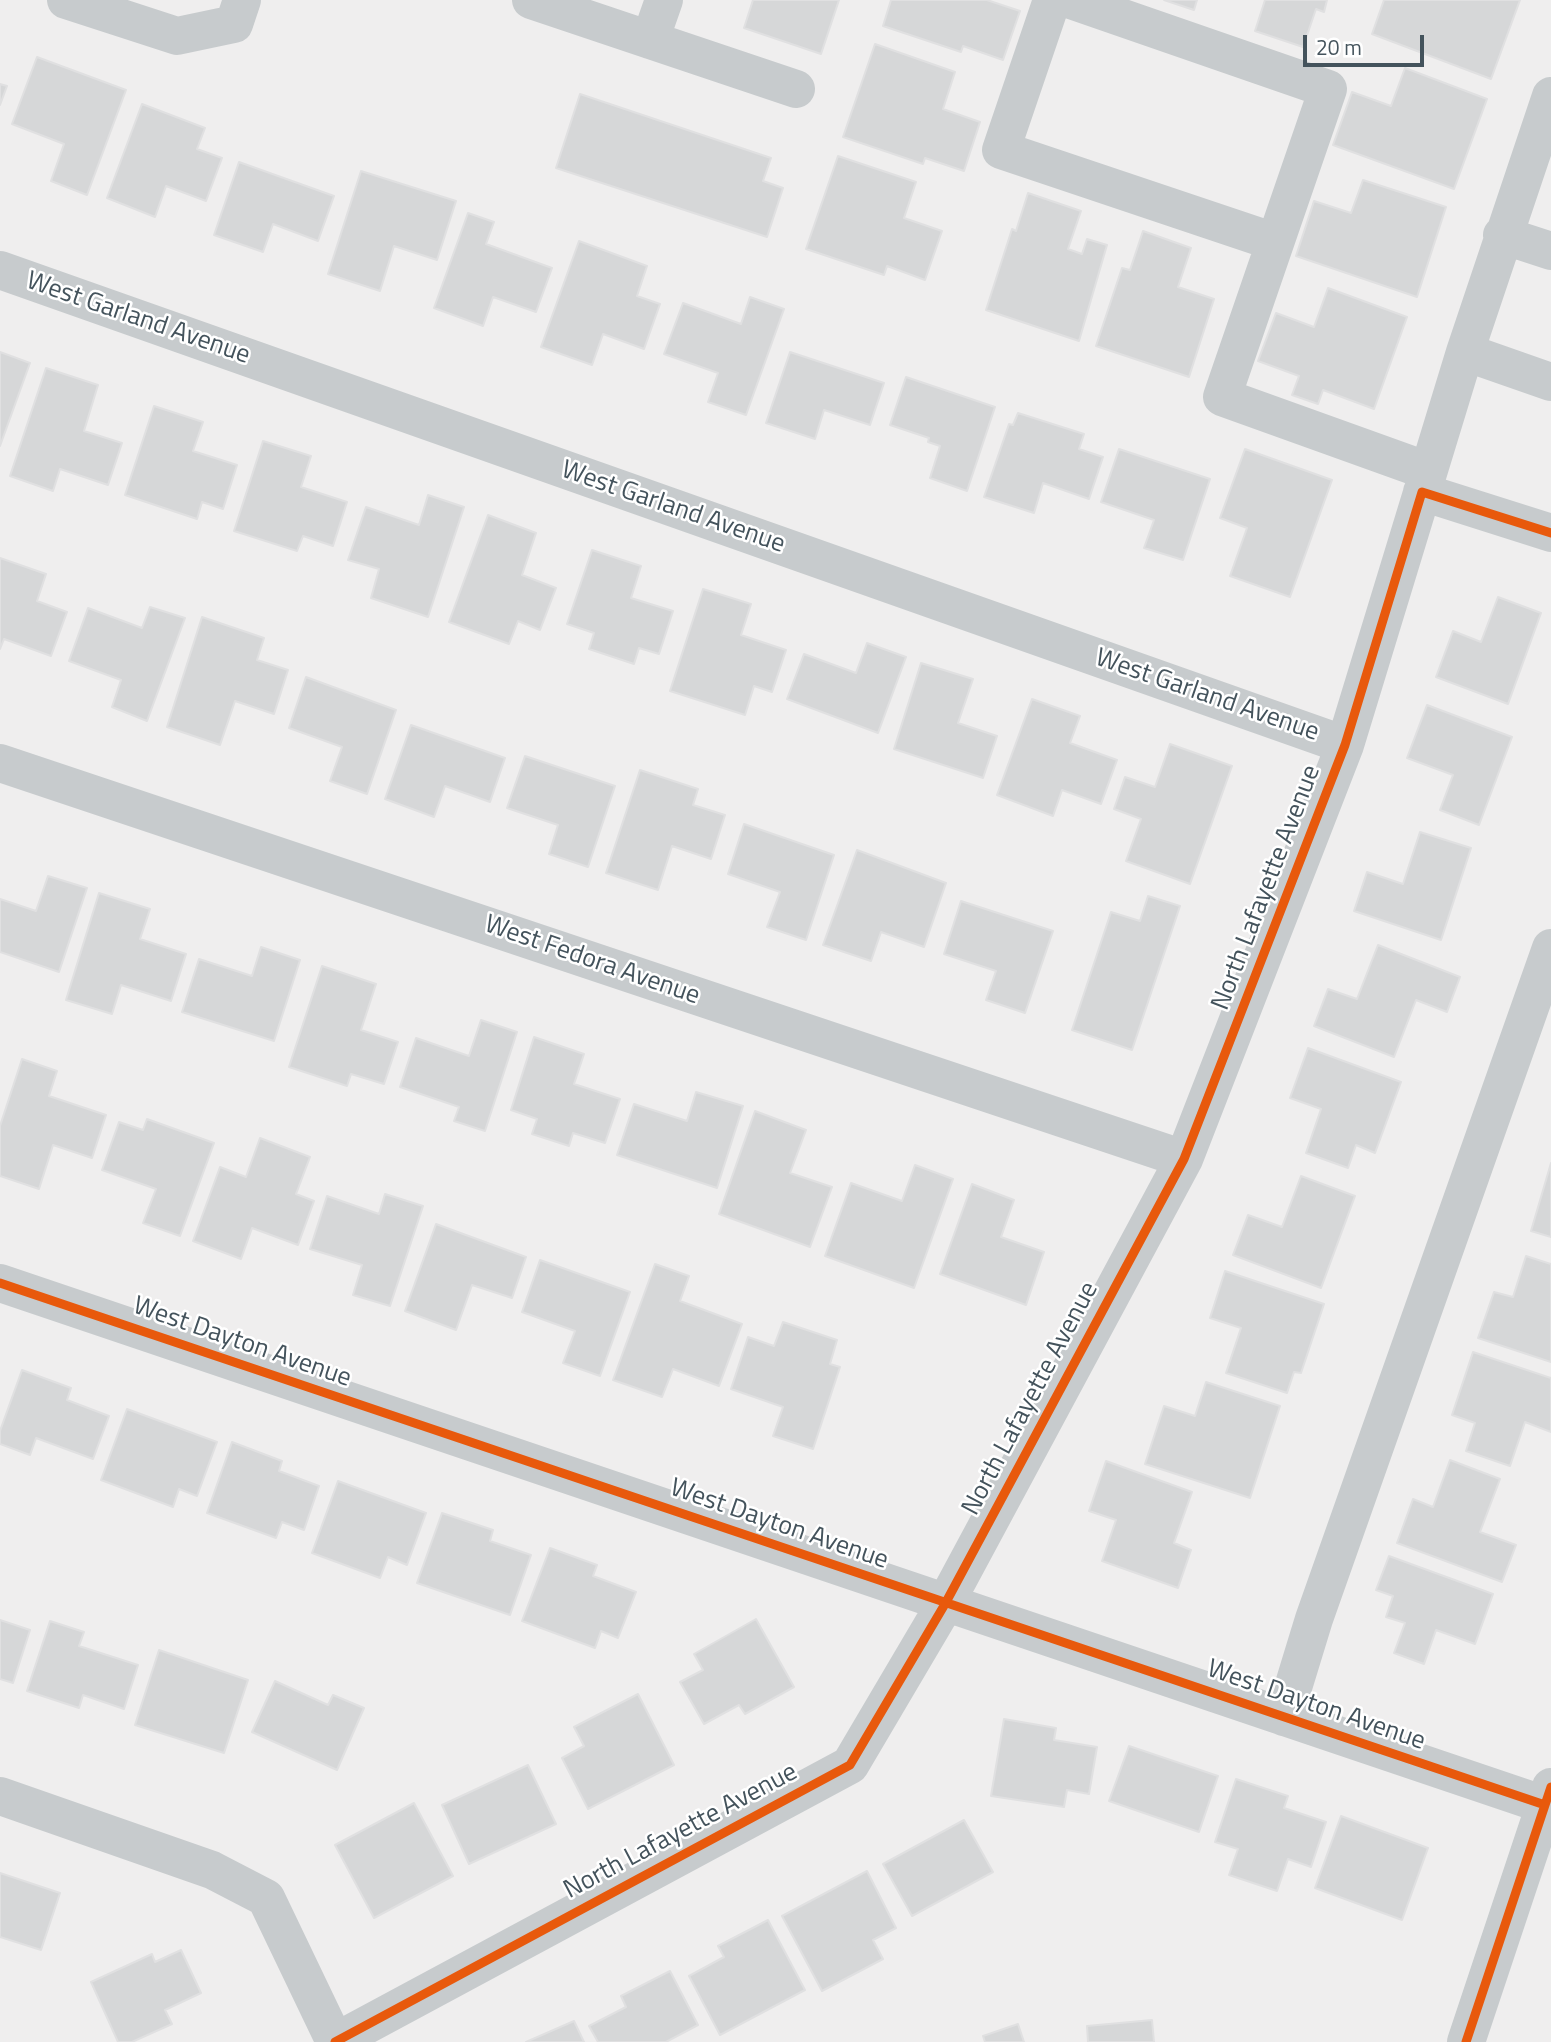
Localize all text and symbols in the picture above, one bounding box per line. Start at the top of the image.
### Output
scale bar [1306,21,1427,65]
text: 20 m [1316,31,1362,63]
street label: West Garland Avenue [22,266,254,372]
street label: West Garland Avenue [557,455,789,561]
street label: West Garland Avenue [1091,643,1323,749]
street label: North Lafayette Avenue [1206,761,1328,1015]
street label: West Fedora Avenue [480,910,704,1012]
street label: North Lafayette Avenue [956,1277,1106,1521]
street label: West Dayton Avenue [129,1291,355,1395]
street label: West Dayton Avenue [666,1473,892,1577]
street label: West Dayton Avenue [1203,1654,1429,1758]
street label: North Lafayette Avenue [559,1757,803,1907]

